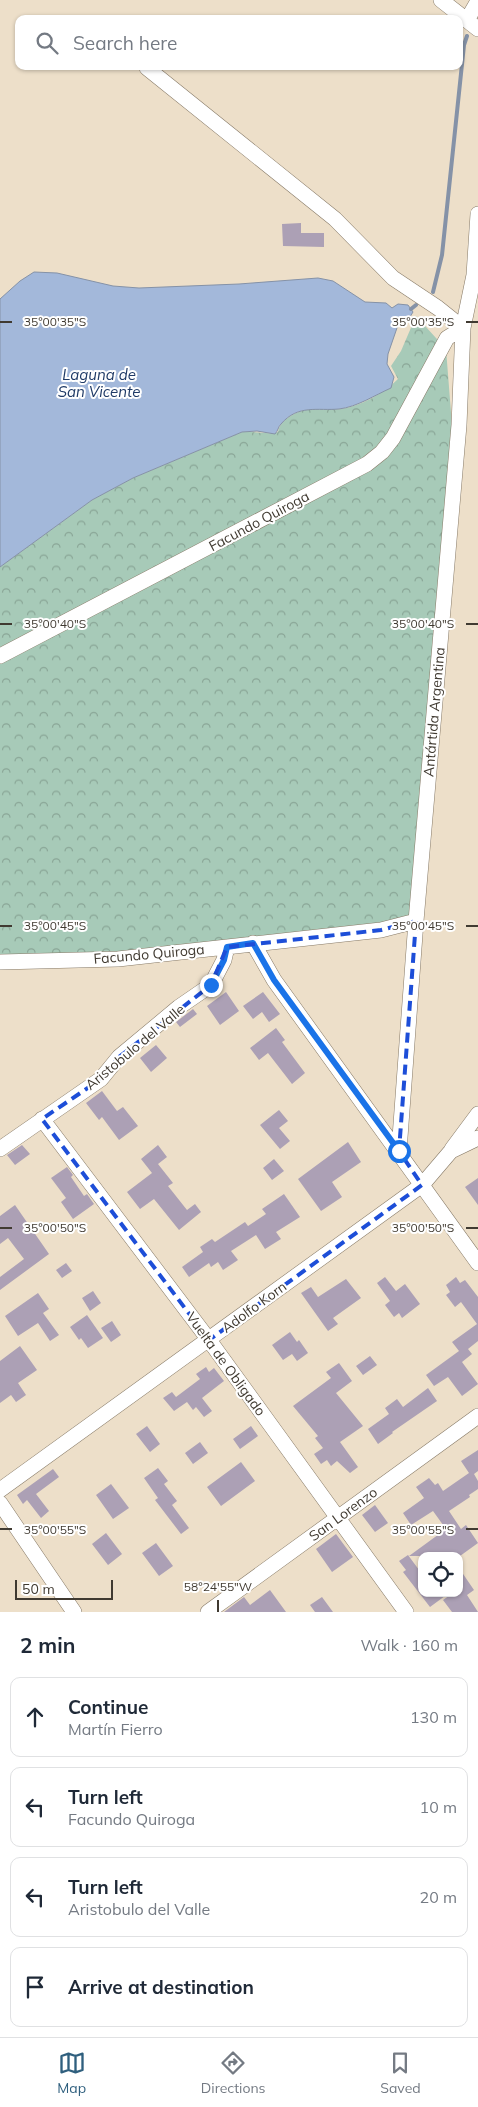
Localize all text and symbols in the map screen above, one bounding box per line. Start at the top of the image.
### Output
search box [15,15,463,70]
icon: search [33,29,61,57]
text: Search here [73,31,177,55]
text: 35°00'35"S [24,314,86,329]
text: 35°00'35"S [392,314,454,329]
water label: Laguna de San Vicente [58,365,140,401]
street label: Facundo Quiroga [206,487,312,555]
text: 35°00'40"S [24,616,86,631]
text: 35°00'40"S [392,616,454,631]
street label: Antártida Argentina [419,646,449,778]
text: 35°00'45"S [24,918,86,933]
text: 35°00'45"S [392,918,454,933]
street label: Facundo Quiroga [93,940,205,968]
route end [200,974,223,997]
street label: Aristobulo del Valle [82,1000,188,1094]
route start [388,1140,411,1163]
text: 35°00'50"S [24,1220,86,1235]
text: 35°00'50"S [392,1220,454,1235]
street label: Adolfo Korn [218,1277,290,1337]
street label: Vuelta de Obligado [182,1309,270,1419]
street label: San Lorenzo [305,1483,381,1545]
text: 35°00'55"S [24,1522,86,1537]
text: 35°00'55"S [392,1522,454,1537]
map controls [418,1552,463,1597]
button: locate [418,1552,463,1597]
scale bar [15,1577,112,1600]
text: 58°24'55"W [184,1579,252,1594]
text: 50 m [22,1580,55,1598]
text: 2 min [20,1632,75,1658]
text: Walk · 160 m [360,1635,458,1655]
text: Continue [68,1695,148,1719]
icon: ahead [21,1703,49,1731]
text: 130 m [410,1707,457,1727]
text: Martín Fierro [68,1719,163,1739]
text: Turn left [68,1785,143,1809]
icon: left [21,1793,49,1821]
text: 10 m [420,1797,457,1817]
text: Facundo Quiroga [68,1809,195,1829]
text: Turn left [68,1875,143,1899]
icon: left [21,1883,49,1911]
text: 20 m [420,1887,457,1907]
text: Aristobulo del Valle [68,1899,210,1919]
icon: arrive [21,1973,49,2001]
text: Arrive at destination [68,1975,254,1999]
tab: Map [57,2049,86,2097]
tab: Directions [201,2049,266,2097]
tab: Saved [380,2049,421,2097]

